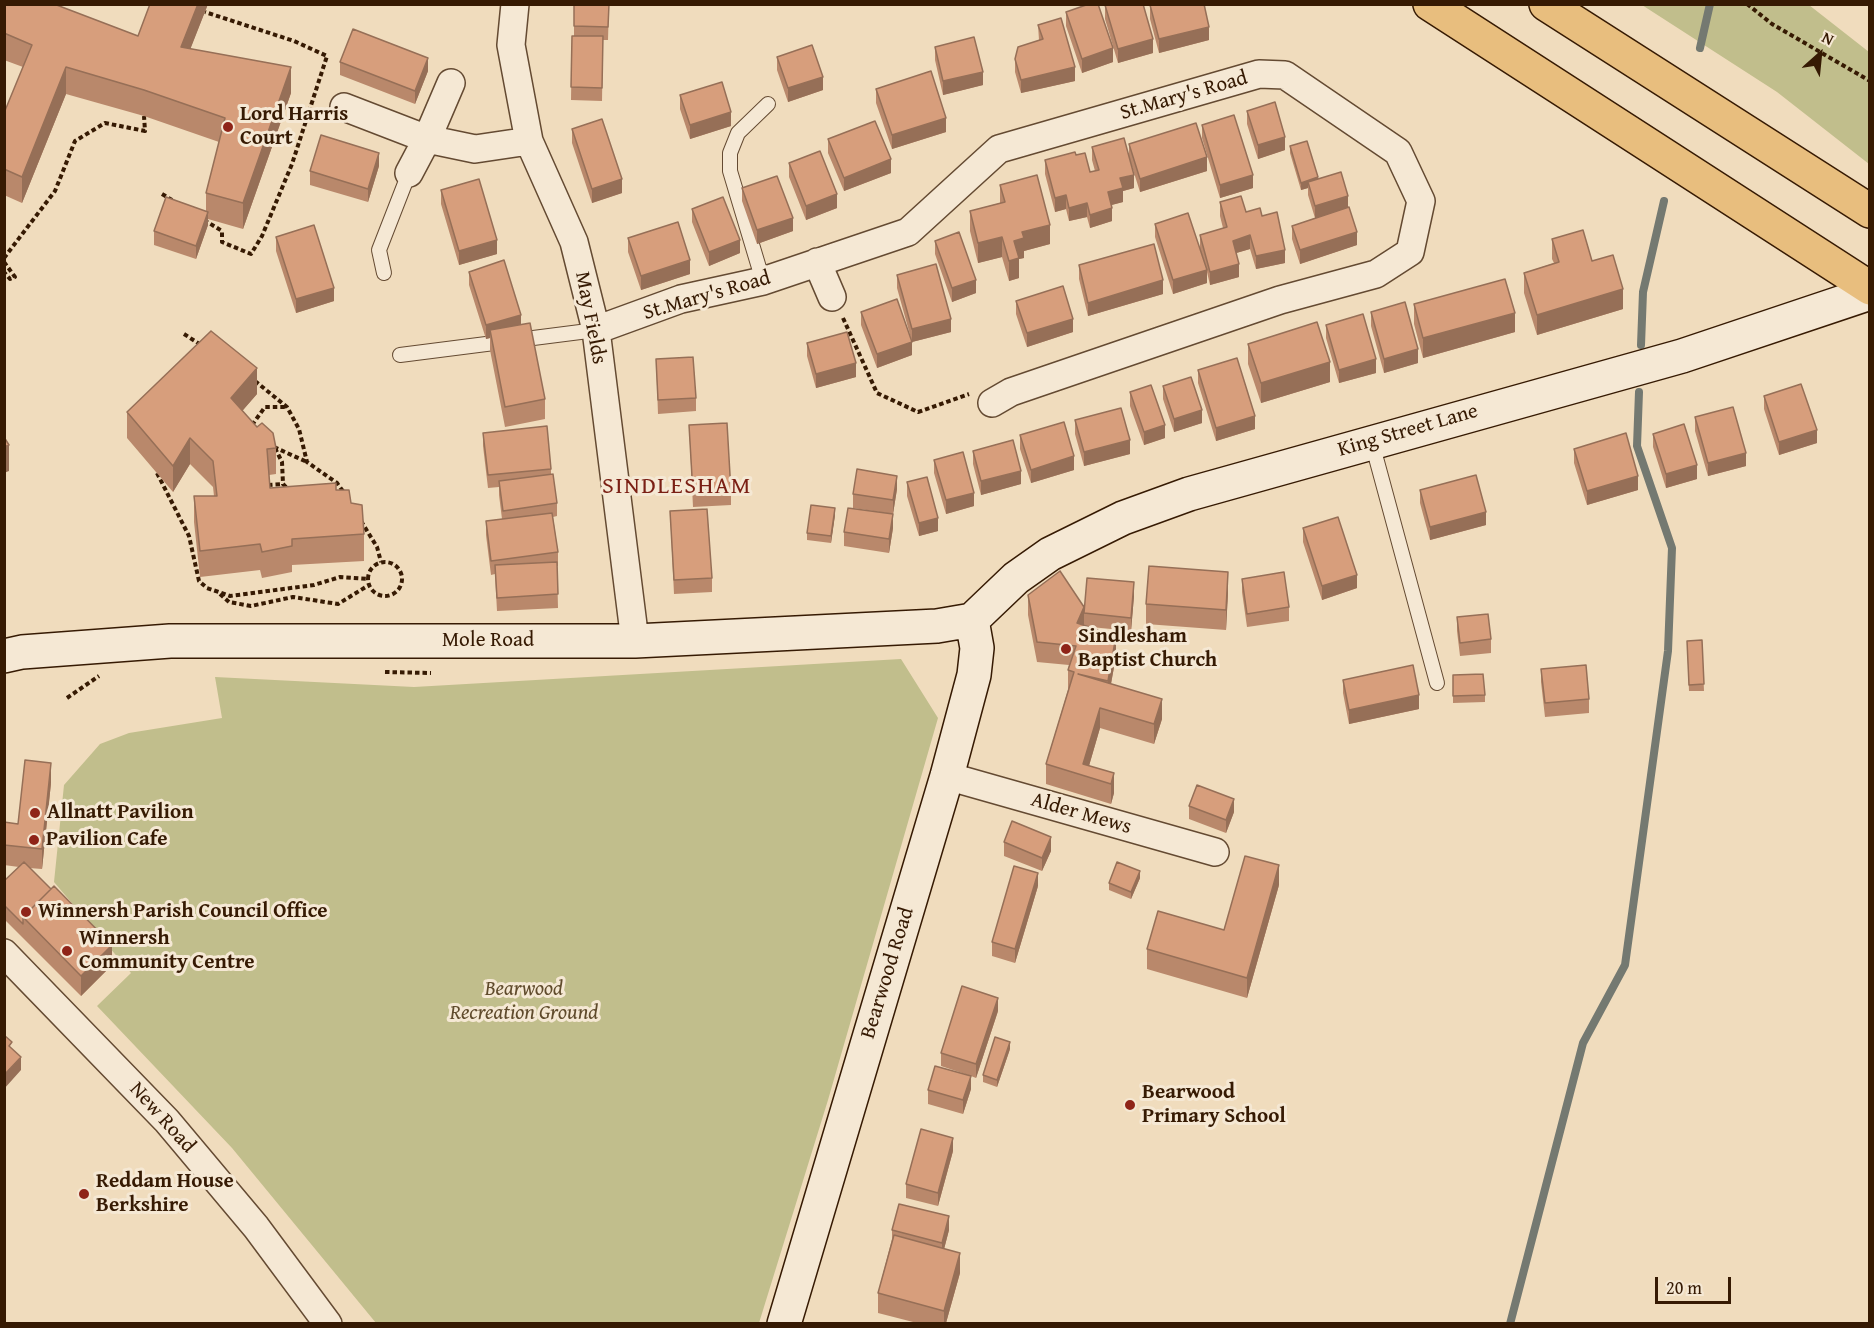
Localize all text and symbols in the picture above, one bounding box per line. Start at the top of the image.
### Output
north arrow [1790,24,1850,84]
text: N [1818,25,1838,51]
street label: St.Mary's Road [1117,66,1251,126]
place label: Lord Harris Court [240,102,348,152]
marker: Lord Harris Court [221,120,235,134]
street label: St.Mary's Road [640,266,774,326]
street label: May Fields [569,270,611,366]
street label: King Street Lane [1335,399,1481,463]
district label: SINDLESHAM [602,473,752,501]
place label: Sindlesham Baptist Church [1078,624,1217,674]
street label: Mole Road [442,628,534,654]
marker: Sindlesham Baptist Church [1059,642,1073,656]
street label: Alder Mews [1028,788,1134,840]
place label: Allnatt Pavilion [47,800,194,826]
marker: Allnatt Pavilion [28,806,42,820]
place label: Pavilion Cafe [46,827,167,853]
marker: Pavilion Cafe [27,833,41,847]
place label: Winnersh Parish Council Office [38,899,328,925]
street label: Bearwood Road [856,904,920,1042]
marker: Winnersh Parish Council Office [19,905,33,919]
place label: Winnersh Community Centre [79,926,255,976]
marker: Winnersh Community Centre [60,944,74,958]
park label: Bearwood Recreation Ground [450,977,598,1027]
street label: New Road [124,1077,200,1159]
place label: Bearwood Primary School [1142,1080,1286,1130]
marker: Bearwood Primary School [1123,1098,1137,1112]
place label: Reddam House Berkshire [96,1169,234,1219]
marker: Reddam House Berkshire [77,1187,91,1201]
scale bar [1658,1265,1734,1303]
text: 20 m [1666,1274,1702,1301]

